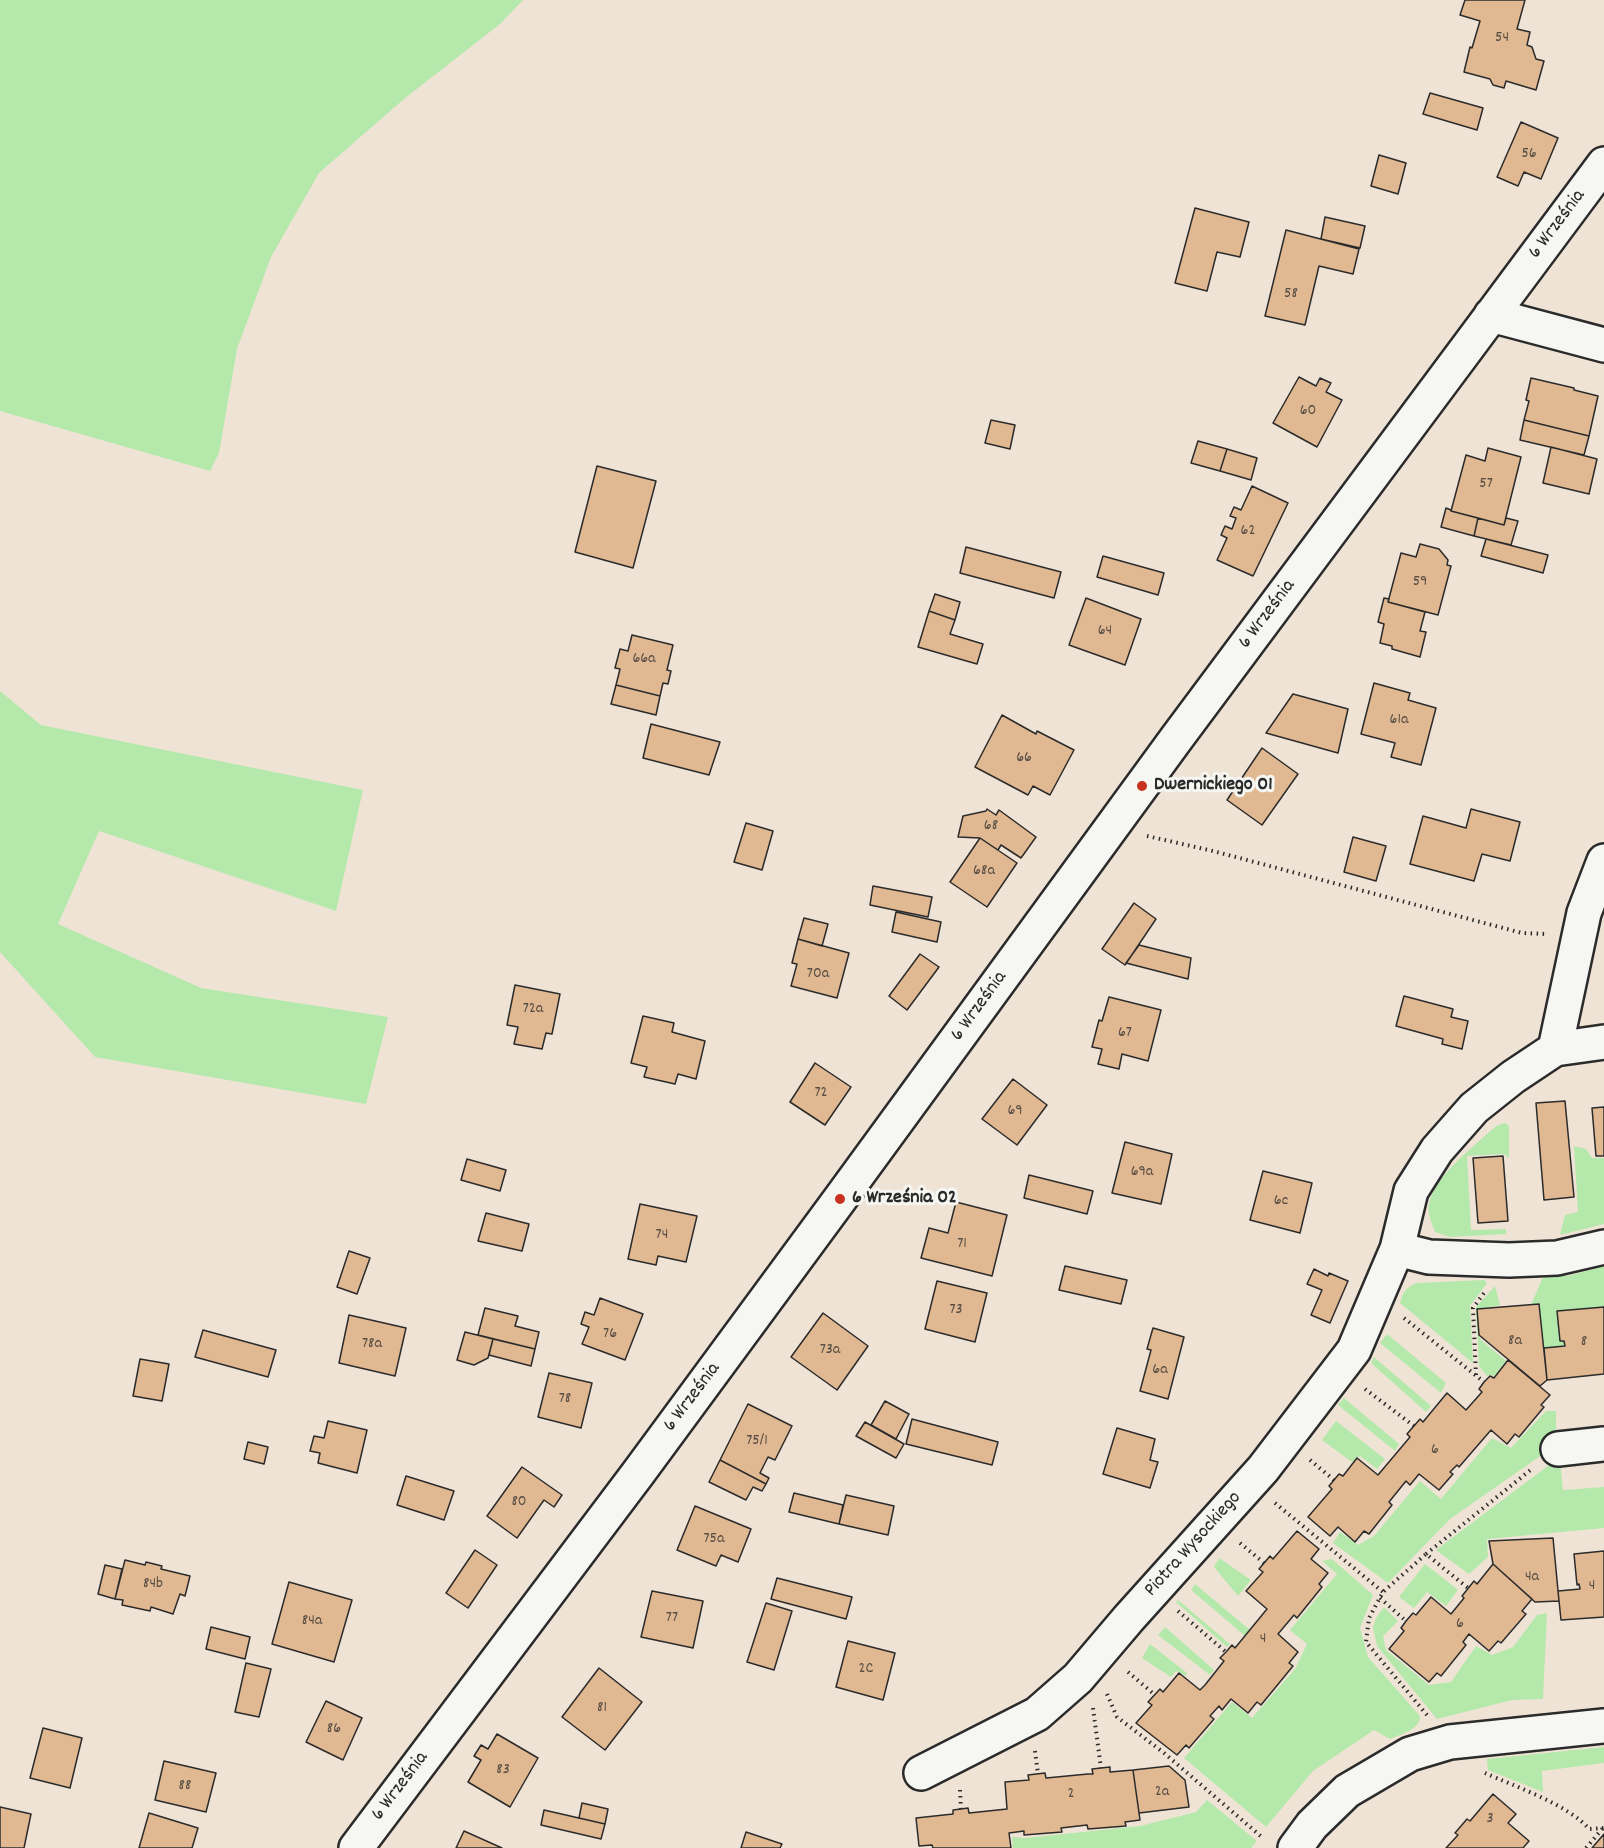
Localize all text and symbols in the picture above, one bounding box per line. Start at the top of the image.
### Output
house number: 54 [1495,29,1509,49]
house number: 56 [1521,145,1537,165]
street label: 6 Września [1524,186,1592,264]
house number: 58 [1284,285,1298,305]
house number: 60 [1300,402,1316,422]
house number: 57 [1479,475,1493,495]
house number: 62 [1241,522,1255,542]
house number: 59 [1413,573,1427,593]
street label: 6 Września [1234,576,1302,654]
house number: 64 [1098,622,1112,642]
house number: 66a [632,650,656,670]
house number: 61a [1390,711,1408,731]
house number: 66 [1016,749,1032,769]
place label: Dwernickiego 01 [1154,774,1273,798]
marker: Dwernickiego 01 [1135,779,1149,793]
house number: 68 [984,817,998,837]
house number: 68a [973,862,995,882]
house number: 70a [807,965,829,985]
street label: 6 Września [947,967,1013,1047]
house number: 72a [523,1000,543,1020]
house number: 67 [1118,1024,1132,1044]
house number: 72 [814,1084,828,1104]
house number: 69 [1007,1102,1023,1122]
house number: 69a [1131,1163,1153,1183]
place label: 6 Września 02 [852,1187,957,1211]
marker: 6 Września 02 [833,1192,847,1206]
house number: 6c [1274,1192,1288,1212]
house number: 74 [656,1226,668,1246]
house number: 71 [957,1235,967,1255]
house number: 73 [949,1301,963,1321]
house number: 76 [603,1325,617,1345]
house number: 8a [1508,1332,1522,1352]
house number: 8 [1581,1333,1587,1353]
house number: 78a [362,1335,382,1355]
house number: 73a [820,1341,840,1361]
street label: 6 Września [659,1359,727,1437]
house number: 6a [1152,1361,1168,1381]
house number: 78 [559,1390,571,1410]
house number: 75/1 [746,1432,768,1452]
house number: 6 [1431,1441,1439,1461]
street label: Piotra Wysockiego [1140,1487,1248,1603]
house number: 80 [511,1493,527,1513]
house number: 75a [703,1530,725,1550]
house number: 4a [1525,1568,1539,1588]
house number: 84b [143,1575,163,1595]
house number: 4 [1589,1577,1595,1597]
house number: 77 [666,1609,678,1629]
house number: 84a [302,1612,322,1632]
house number: 6 [1456,1615,1464,1635]
house number: 4 [1260,1630,1266,1650]
house number: 2C [859,1660,873,1680]
house number: 81 [597,1699,607,1719]
house number: 86 [327,1720,341,1740]
street label: 6 Września [367,1748,435,1826]
house number: 83 [496,1761,510,1781]
house number: 88 [179,1777,191,1797]
house number: 2a [1155,1783,1169,1803]
house number: 2 [1068,1785,1074,1805]
house number: 3 [1486,1810,1494,1830]

